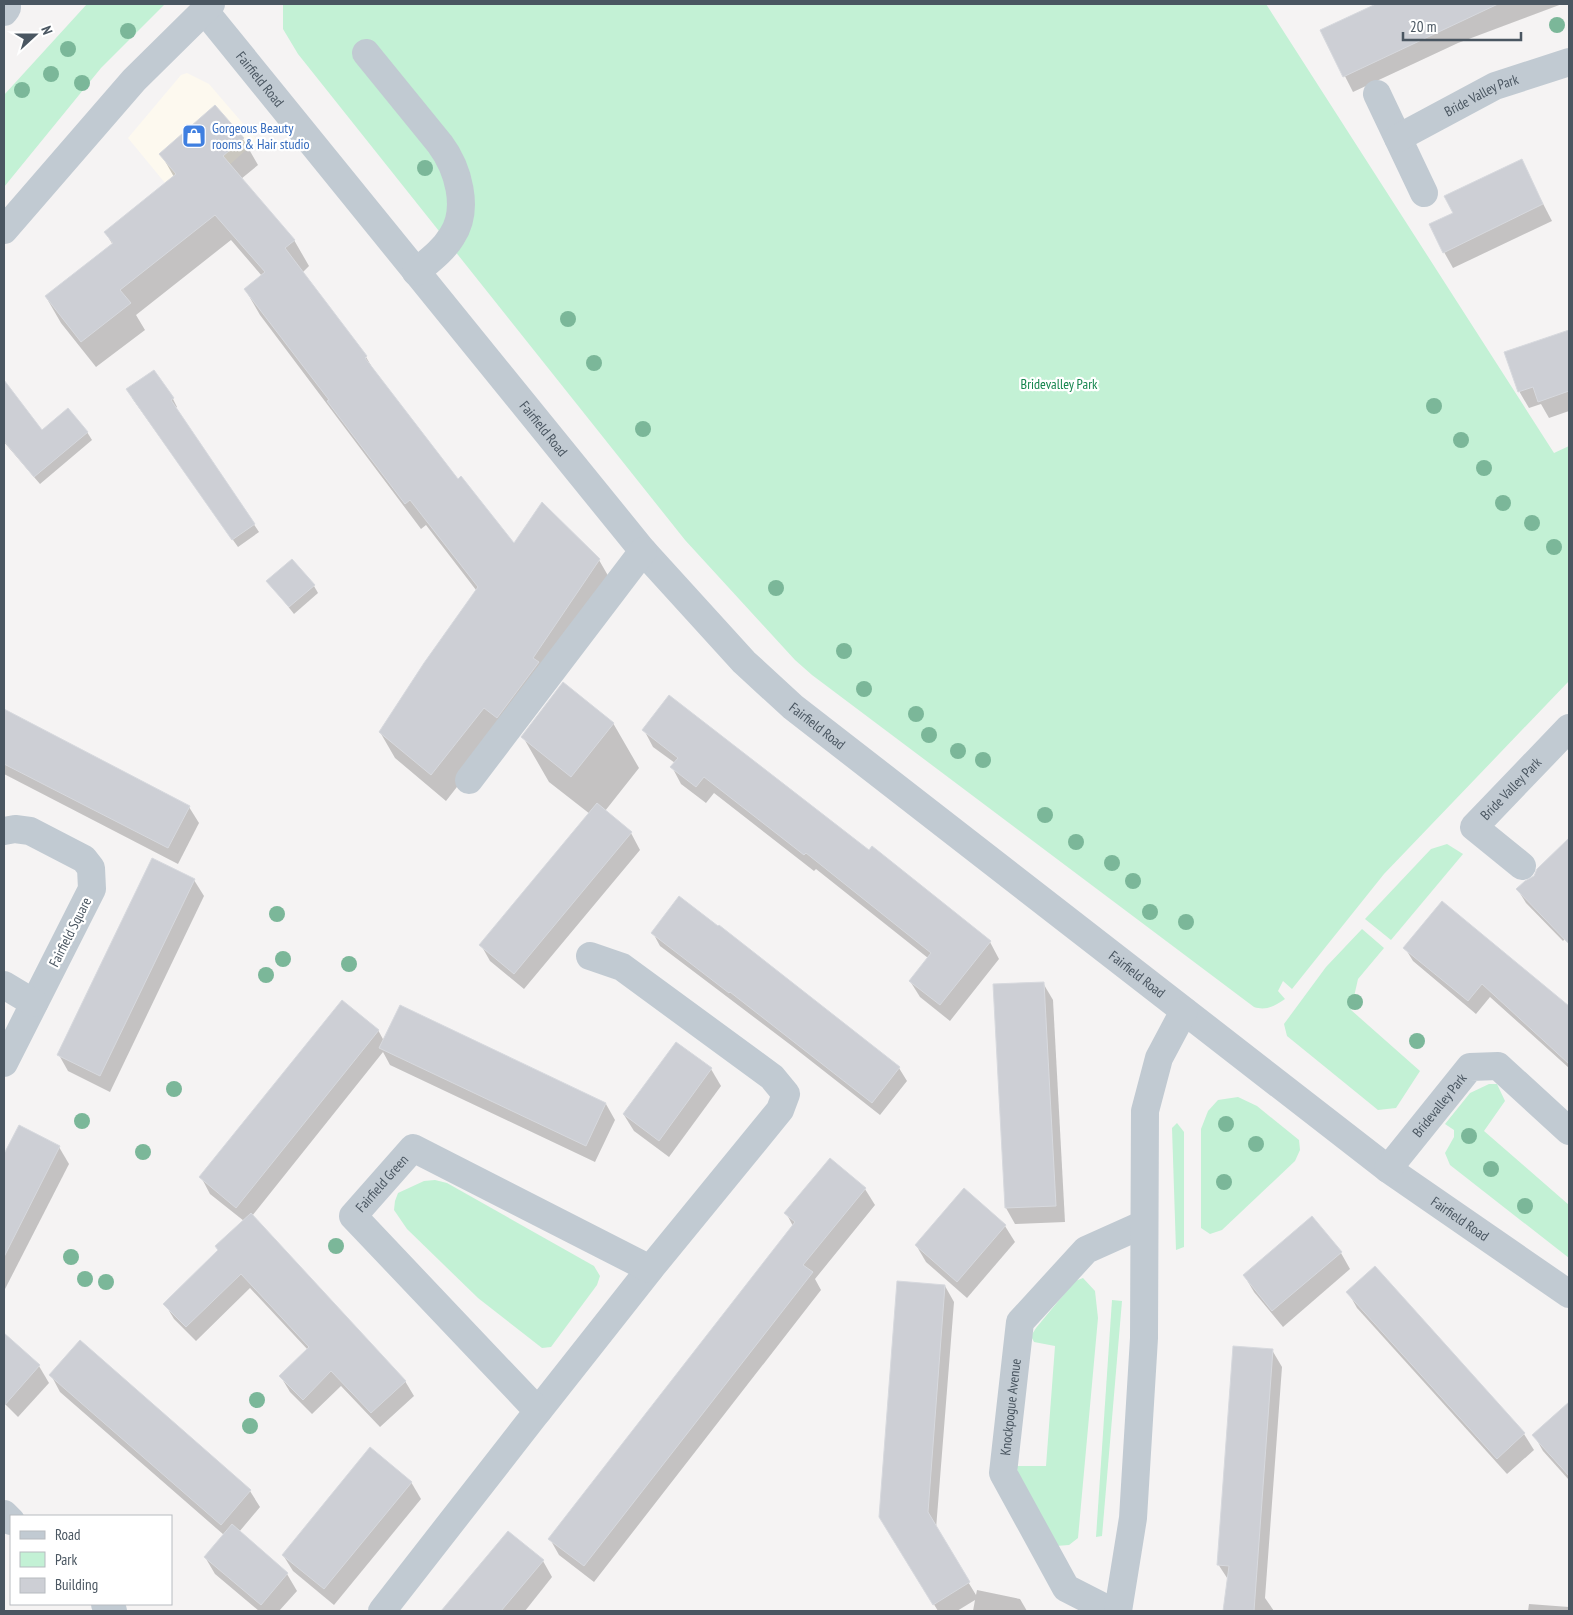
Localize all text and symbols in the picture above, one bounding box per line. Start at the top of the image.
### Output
north arrow [10,10,60,60]
scale bar [1403,10,1520,42]
text: 20 m [1410,17,1436,36]
text: N [37,24,57,37]
street label: Fairfield Road [232,48,288,111]
street label: Bride Valley Park [1441,70,1521,120]
place label: Gorgeous Beauty rooms & Hair studio [212,119,310,153]
shop icon: Gorgeous Beauty rooms & Hair studio [181,123,207,149]
park label: Bridevalley Park [1021,375,1098,393]
street label: Fairfield Road [516,397,572,460]
street label: Fairfield Road [785,698,849,753]
street label: Bride Valley Park [1477,753,1545,824]
street label: Fairfield Square [45,894,95,970]
street label: Fairfield Road [1105,947,1169,1002]
street label: Bridevalley Park [1408,1069,1471,1141]
street label: Fairfield Green [352,1151,412,1216]
street label: Fairfield Road [1427,1192,1492,1245]
street label: Knockpogue Avenue [996,1357,1025,1456]
legend [10,1515,172,1605]
text: Road [55,1525,81,1544]
text: Park [55,1550,77,1569]
text: Building [55,1575,98,1594]

